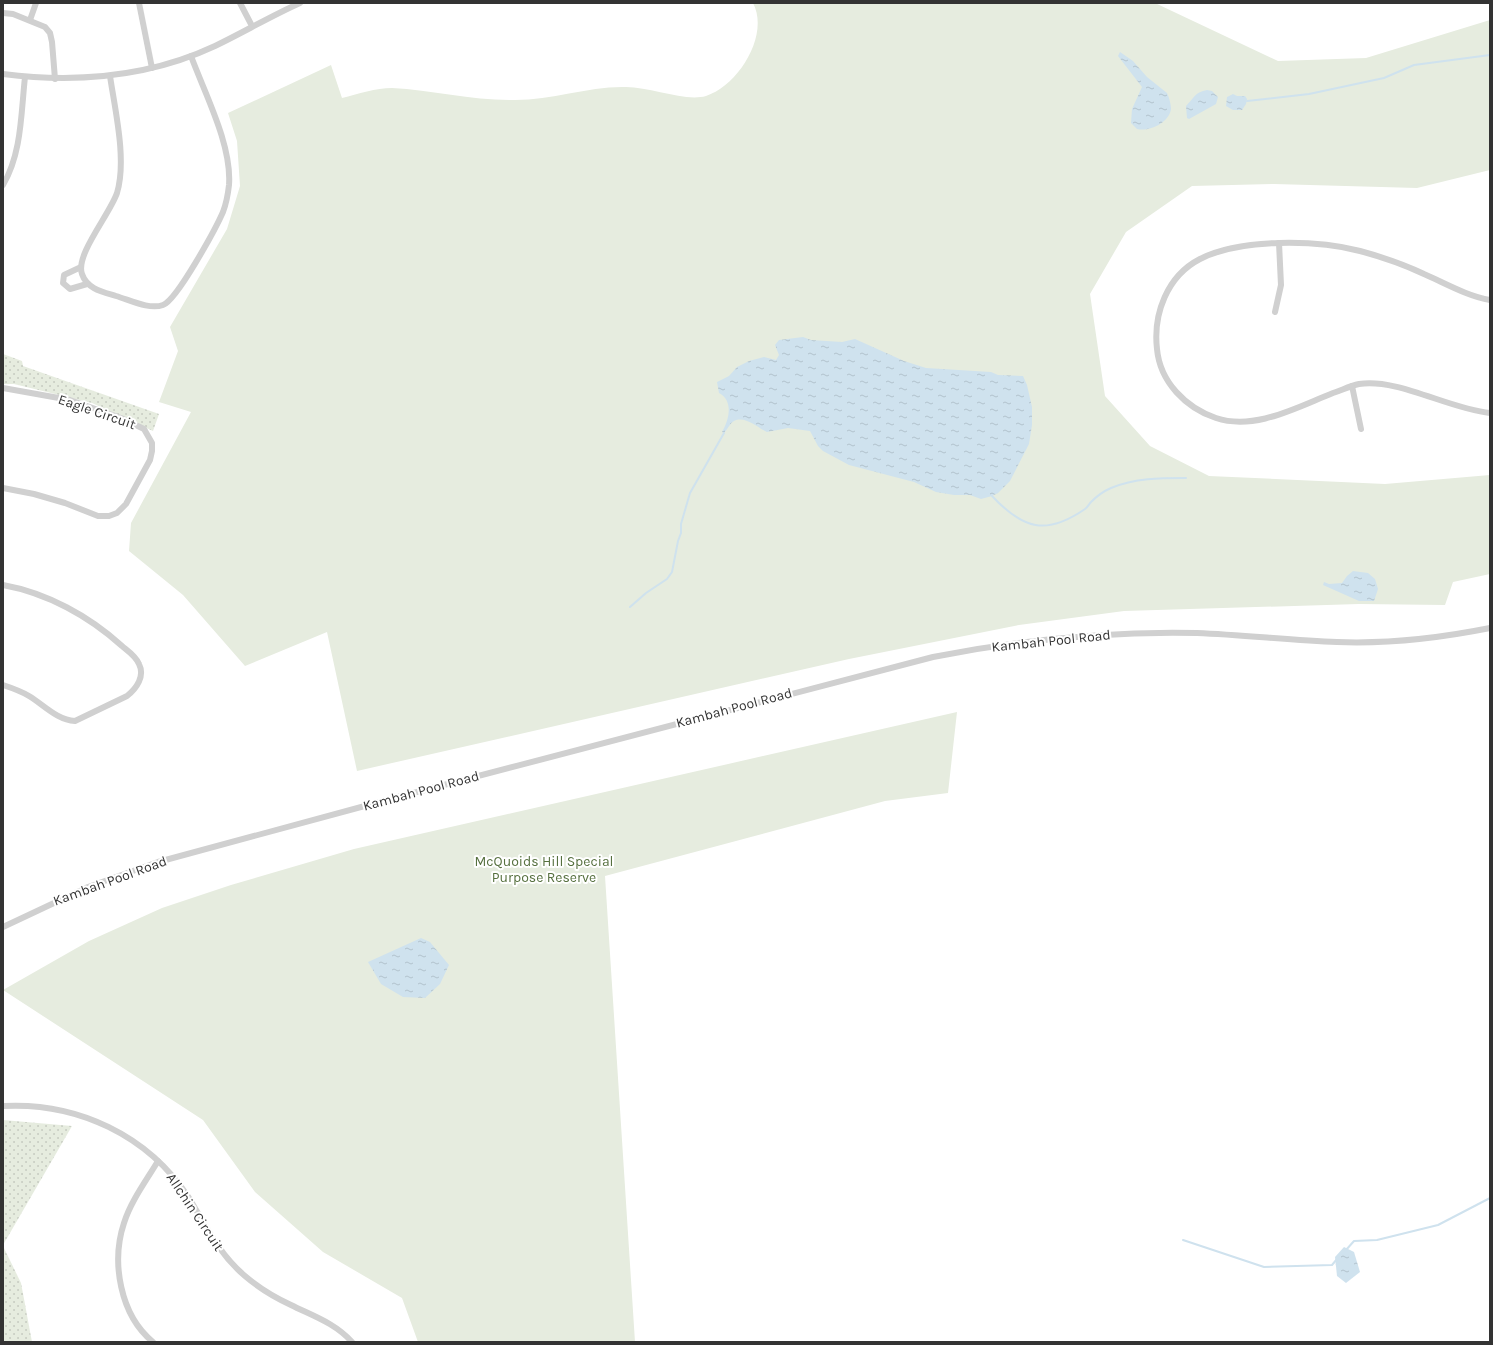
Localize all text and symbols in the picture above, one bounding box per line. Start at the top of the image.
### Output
street label: Eagle Circuit [56,391,138,433]
street label: Kambah Pool Road [991,626,1111,656]
street label: Kambah Pool Road [674,684,794,732]
street label: Kambah Pool Road [361,767,481,815]
street label: Kambah Pool Road [51,853,169,909]
park label: McQuoids Hill Special Purpose Reserve [474,853,614,886]
street label: Allchin Circuit [163,1170,227,1254]

